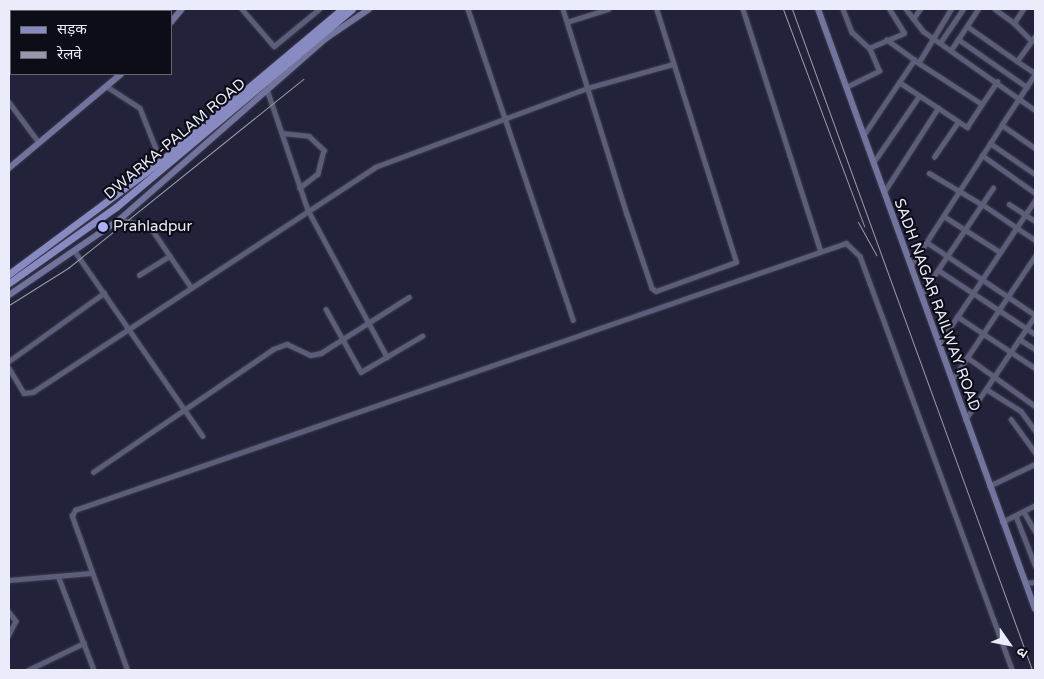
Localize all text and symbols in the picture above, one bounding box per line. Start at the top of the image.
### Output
legend [10,10,172,75]
text: सड़क [57,20,87,38]
text: रेलवे [57,45,82,63]
street label: DWARKA-PALAM ROAD [101,75,249,203]
street label: SADH NAGAR RAILWAY ROAD [890,196,984,414]
place label: Prahladpur [113,218,192,236]
marker: Prahladpur [97,221,109,233]
north arrow [984,619,1034,669]
text: उ [1013,644,1031,661]

